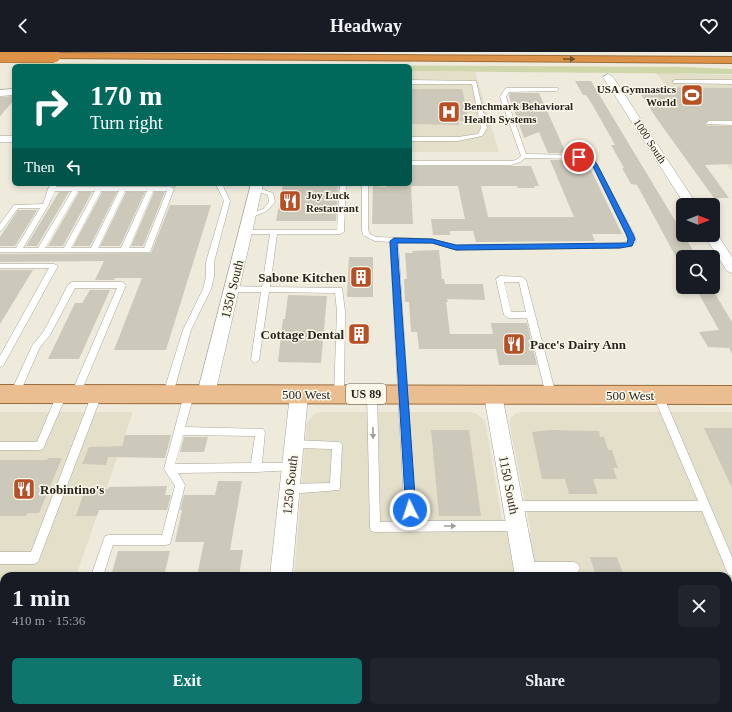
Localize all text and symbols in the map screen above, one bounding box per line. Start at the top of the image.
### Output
icon: back [12,15,34,37]
icon: heart [698,15,720,37]
text: Headway [330,16,402,36]
one-way arrow [563,56,576,62]
icon: right [24,80,76,132]
text: 170 m [90,80,162,111]
sports icon: USA Gymnastics World [679,82,705,108]
place label: USA Gymnastics World [597,83,677,108]
hospital icon: Benchmark Behavioral Health Systems [436,99,462,125]
place label: Benchmark Behavioral Health Systems [464,100,573,125]
text: Turn right [90,113,163,133]
street label: 1000 South [631,117,669,166]
pin [562,140,596,174]
icon: arrive [568,146,590,168]
icon: left [63,156,85,178]
text: Then [24,159,55,175]
restaurant icon: Joy Luck Restaurant [277,188,303,214]
place label: Joy Luck Restaurant [306,189,359,214]
north arrow [676,198,720,242]
map controls [676,198,720,294]
button: search [676,250,720,294]
street label: 1350 South [218,258,247,320]
building icon: Sabone Kitchen [348,264,374,290]
place label: Sabone Kitchen [258,270,347,285]
building icon: Cottage Dental [346,321,372,347]
place label: Cottage Dental [261,327,344,342]
restaurant icon: Pace's Dairy Ann [501,331,527,357]
place label: Pace's Dairy Ann [530,337,627,352]
road number: US 89 [346,384,386,404]
street label: 500 West [282,387,330,402]
street label: 500 West [606,388,654,403]
one-way arrow [370,427,376,440]
street label: 1250 South [279,454,301,515]
street label: 1150 South [496,455,522,516]
restaurant icon: Robintino's [11,476,37,502]
place label: Robintino's [40,482,104,497]
position arrow [389,489,431,531]
one-way arrow [444,523,457,529]
text: 1 min [12,585,70,611]
button: close [678,585,720,627]
text: 410 m · 15:36 [12,613,85,628]
button: Exit [12,658,362,704]
button: Share [370,658,720,704]

